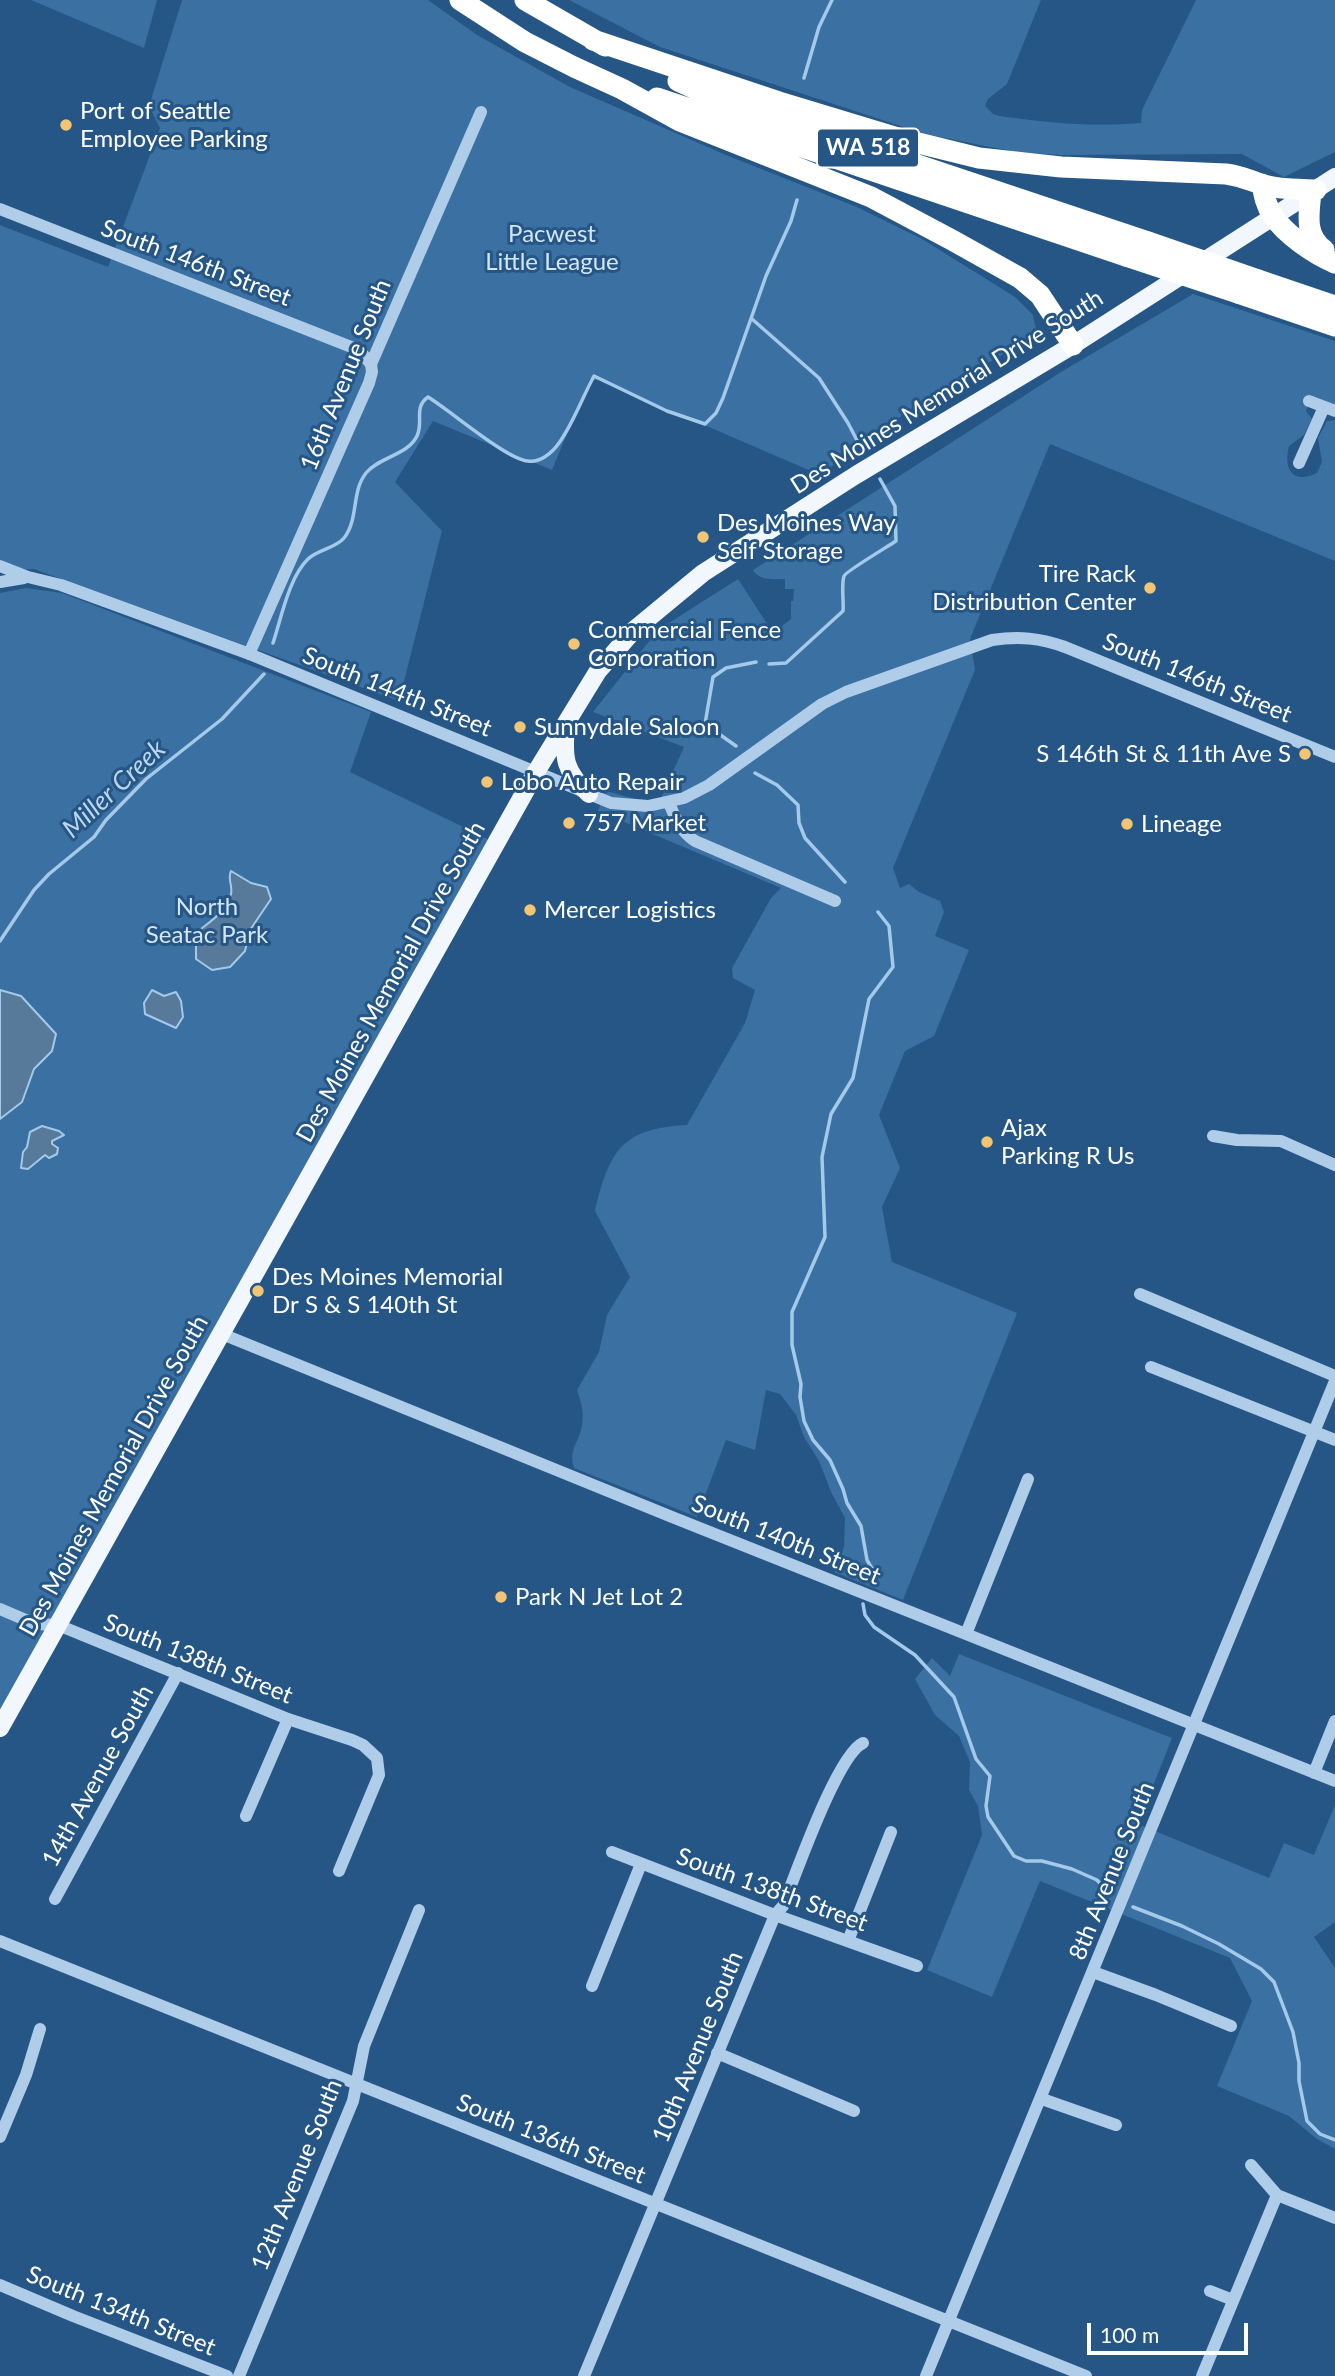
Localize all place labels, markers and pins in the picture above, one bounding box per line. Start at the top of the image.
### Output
place label: Port of Seattle Employee Parking [80,97,268,153]
marker: Port of Seattle Employee Parking [58,117,74,133]
place label: Des Moines Way Self Storage [717,509,896,565]
marker: Des Moines Way Self Storage [695,529,711,545]
place label: Tire Rack Distribution Center [932,560,1136,616]
marker: Tire Rack Distribution Center [1142,580,1158,596]
place label: Commercial Fence Corporation [588,616,781,672]
marker: Commercial Fence Corporation [566,636,582,652]
place label: Sunnydale Saloon [534,713,720,741]
marker: Sunnydale Saloon [512,719,528,735]
place label: S 146th St & 11th Ave S [1036,740,1291,768]
marker: S 146th St & 11th Ave S [1297,746,1313,762]
place label: Lobo Auto Repair [501,768,684,796]
marker: Lobo Auto Repair [479,774,495,790]
place label: 757 Market [583,809,706,837]
place label: Lineage [1141,810,1222,838]
marker: 757 Market [561,815,577,831]
marker: Lineage [1119,816,1135,832]
place label: Mercer Logistics [544,896,716,924]
marker: Mercer Logistics [522,902,538,918]
place label: Ajax Parking R Us [1001,1114,1134,1170]
marker: Ajax Parking R Us [979,1134,995,1150]
place label: Des Moines Memorial Dr S & S 140th St [272,1263,503,1319]
marker: Des Moines Memorial Dr S & S 140th St [250,1283,266,1299]
place label: Park N Jet Lot 2 [515,1583,683,1611]
marker: Park N Jet Lot 2 [493,1589,509,1605]

